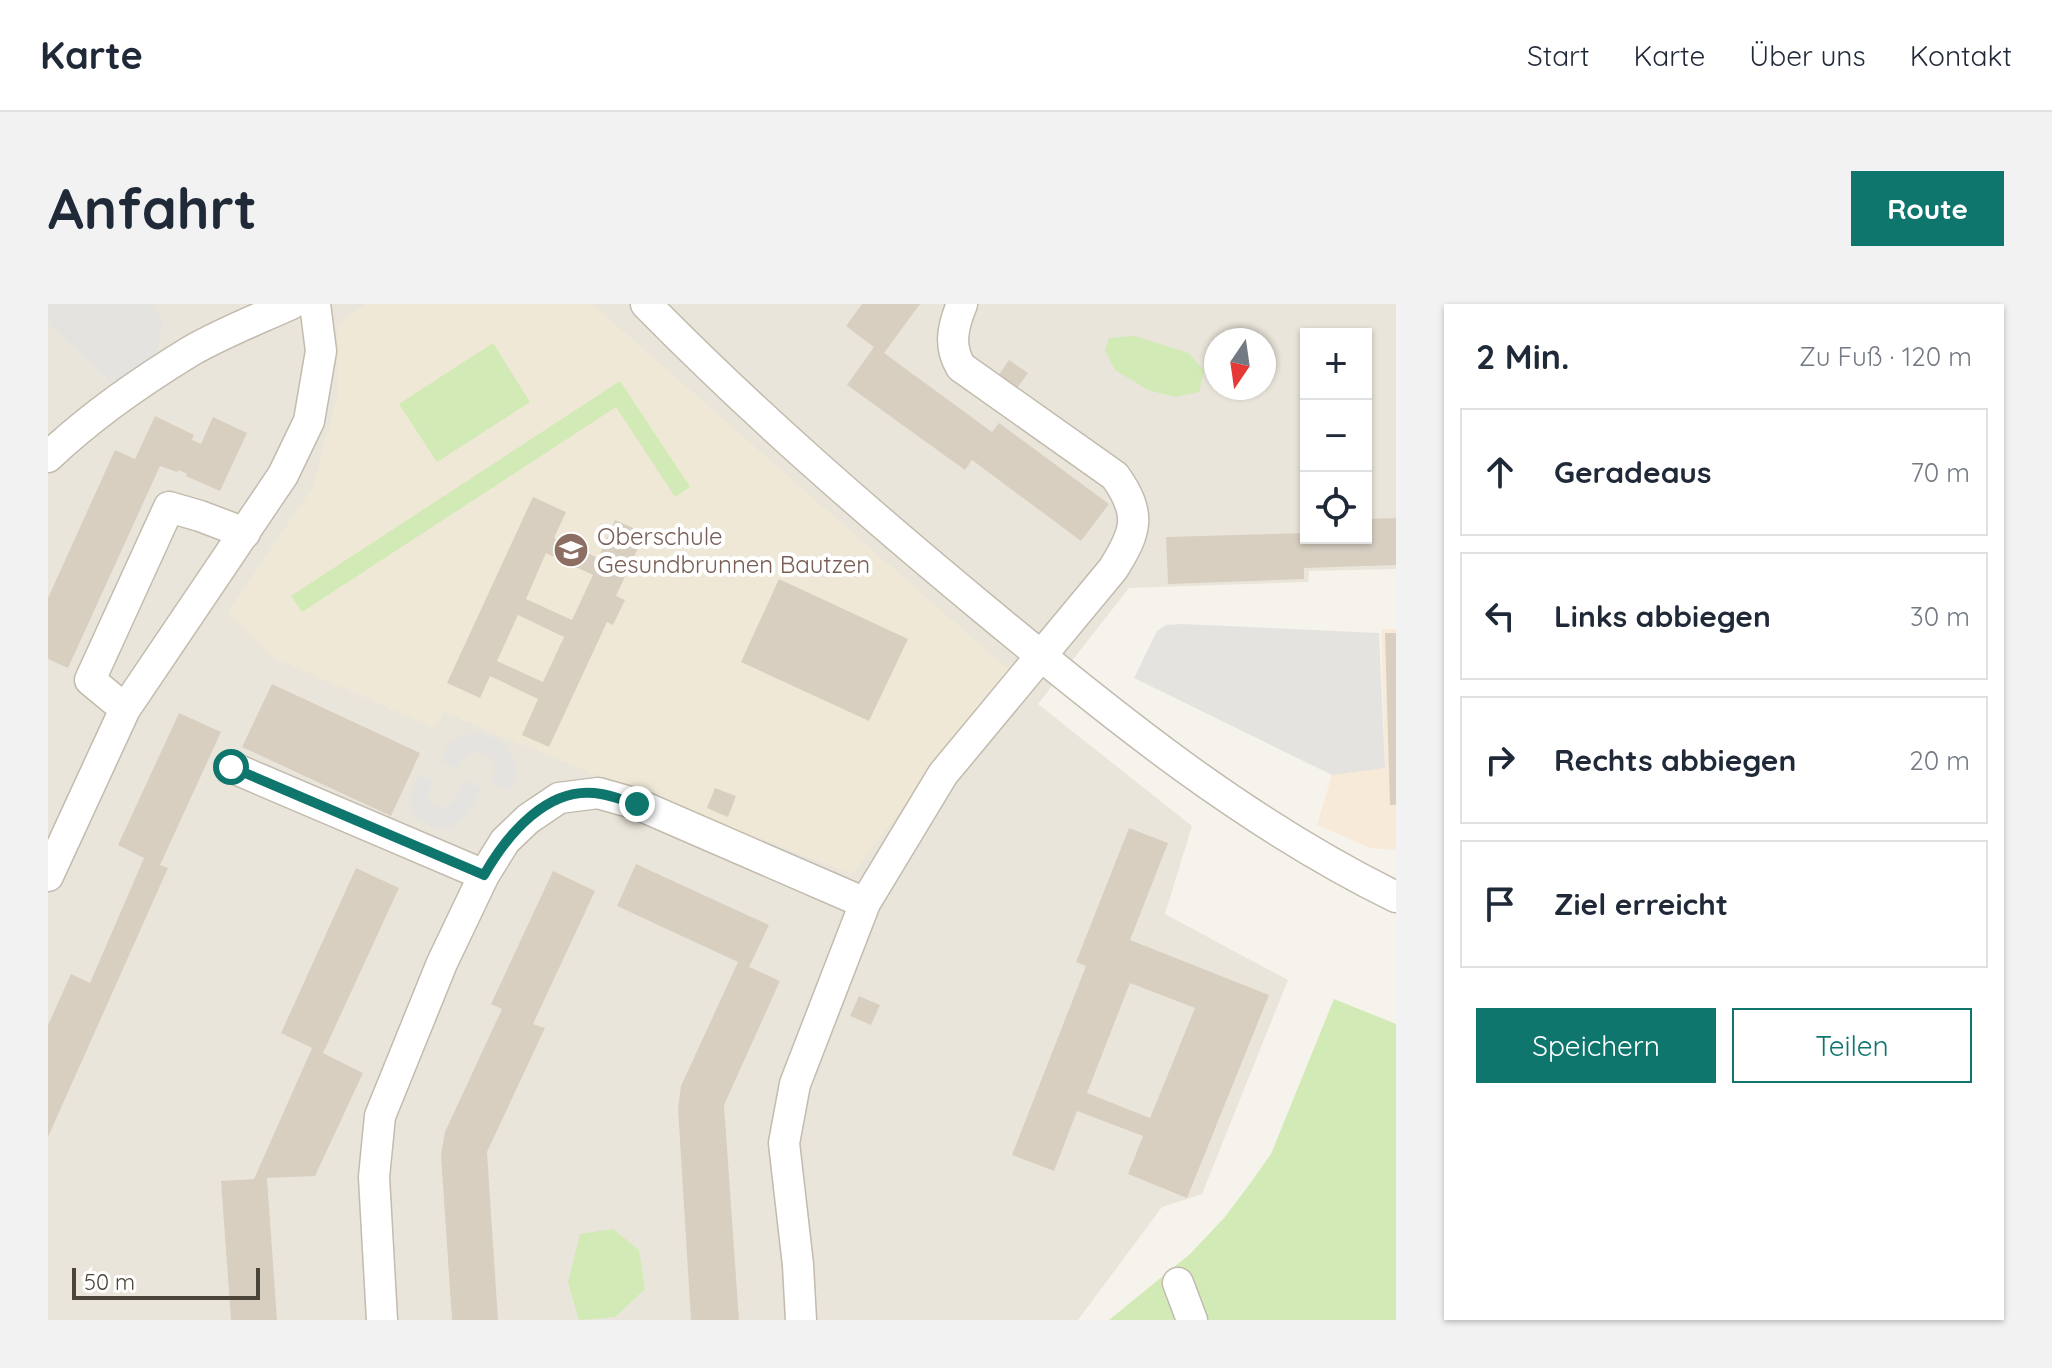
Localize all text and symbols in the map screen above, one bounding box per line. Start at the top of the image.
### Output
text: Karte [40,31,143,79]
text: Start [1527,38,1589,73]
text: Karte [1633,38,1705,73]
text: Über uns [1749,38,1866,73]
text: Kontakt [1910,38,2012,73]
button: Route [1851,171,2004,246]
text: Anfahrt [48,173,257,243]
north arrow [1204,328,1276,400]
map controls [1300,328,1372,544]
button: + [1300,328,1372,400]
text: 2 Min. [1476,335,1569,378]
text: Zu Fuß · 120 m [1799,340,1972,373]
button: − [1300,400,1372,472]
icon: ahead [1478,450,1522,494]
text: Geradeaus [1554,453,1711,491]
text: 70 m [1910,456,1970,489]
button: locate [1300,472,1372,544]
place label: Oberschule Gesundbrunnen Bautzen [597,521,870,579]
school or university icon: Oberschule Gesundbrunnen Bautzen [552,531,590,569]
icon: left [1478,594,1522,638]
text: Links abbiegen [1554,597,1771,635]
text: 30 m [1910,600,1970,633]
icon: right [1478,738,1522,782]
text: Rechts abbiegen [1554,741,1796,779]
text: 20 m [1909,744,1970,777]
route start [213,749,249,785]
route end [619,786,655,822]
icon: arrive [1478,882,1522,926]
text: Ziel erreicht [1554,885,1728,923]
button: Speichern [1476,1008,1716,1083]
button: Teilen [1732,1008,1972,1083]
scale bar [72,1264,260,1300]
text: 50 m [84,1268,135,1296]

